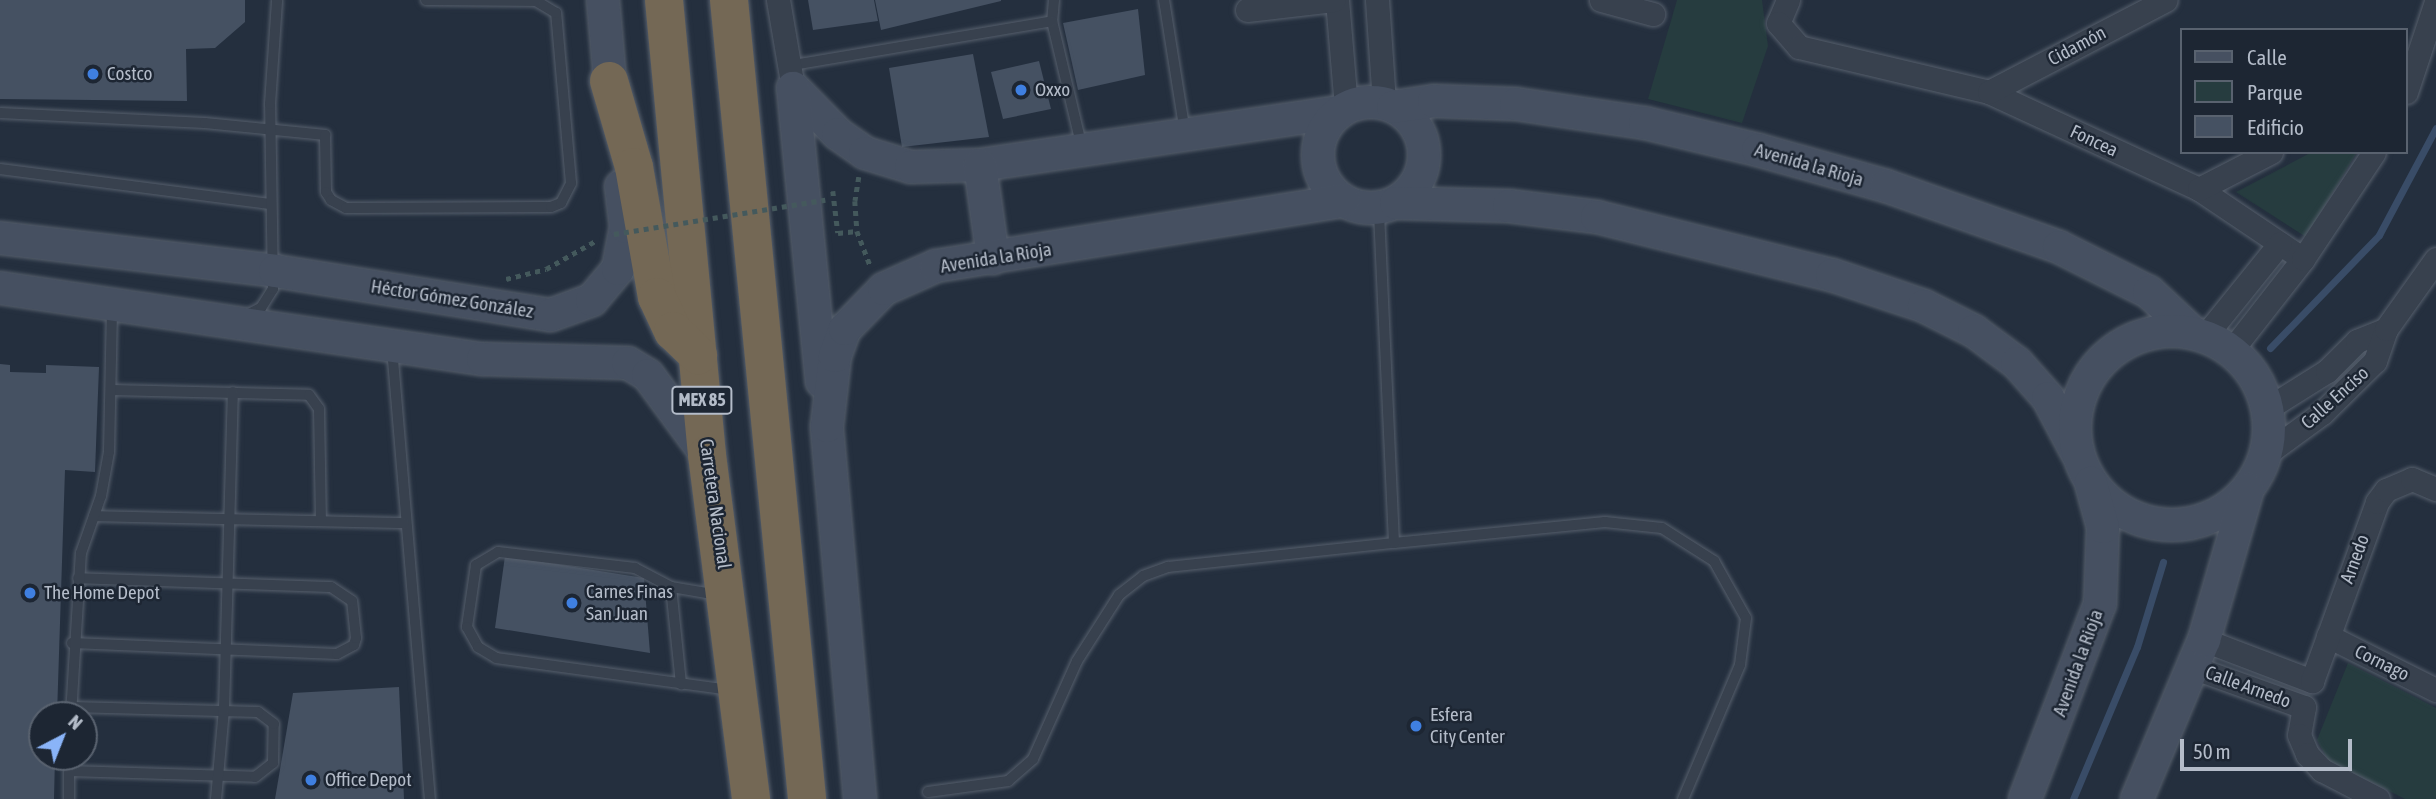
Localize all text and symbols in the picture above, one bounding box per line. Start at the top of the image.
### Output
street label: Cidamón [2044,21,2110,71]
legend [2180,28,2408,154]
text: Calle [2247,45,2287,69]
place label: Costco [107,63,152,85]
marker: Costco [85,66,101,82]
place label: Oxxo [1035,79,1070,101]
text: Parque [2247,80,2302,104]
marker: Oxxo [1013,82,1029,98]
text: Edificio [2247,115,2304,139]
street label: Foncea [2067,120,2121,162]
street label: Avenida la Rioja [1752,139,1866,191]
street label: Avenida la Rioja [939,238,1053,278]
street label: Héctor Gómez González [369,275,535,323]
street label: Calle Enciso [2297,362,2373,434]
road number: MEX 85 [670,386,734,414]
street label: Carretera Nacional [695,437,735,571]
street label: Arnedo [2336,531,2374,587]
place label: Carnes Finas San Juan [586,581,673,625]
place label: The Home Depot [44,582,160,604]
marker: The Home Depot [22,585,38,601]
marker: Carnes Finas San Juan [564,595,580,611]
street label: Avenida la Rioja [2048,606,2108,720]
street label: Cornago [2351,640,2413,686]
street label: Calle Arnedo [2202,661,2294,713]
north arrow [28,701,98,771]
place label: Esfera City Center [1430,704,1505,748]
text: N [64,710,87,734]
marker: Esfera City Center [1408,718,1424,734]
scale bar [2184,726,2356,770]
text: 50 m [2193,739,2231,763]
place label: Office Depot [325,769,412,791]
marker: Office Depot [303,772,319,788]

